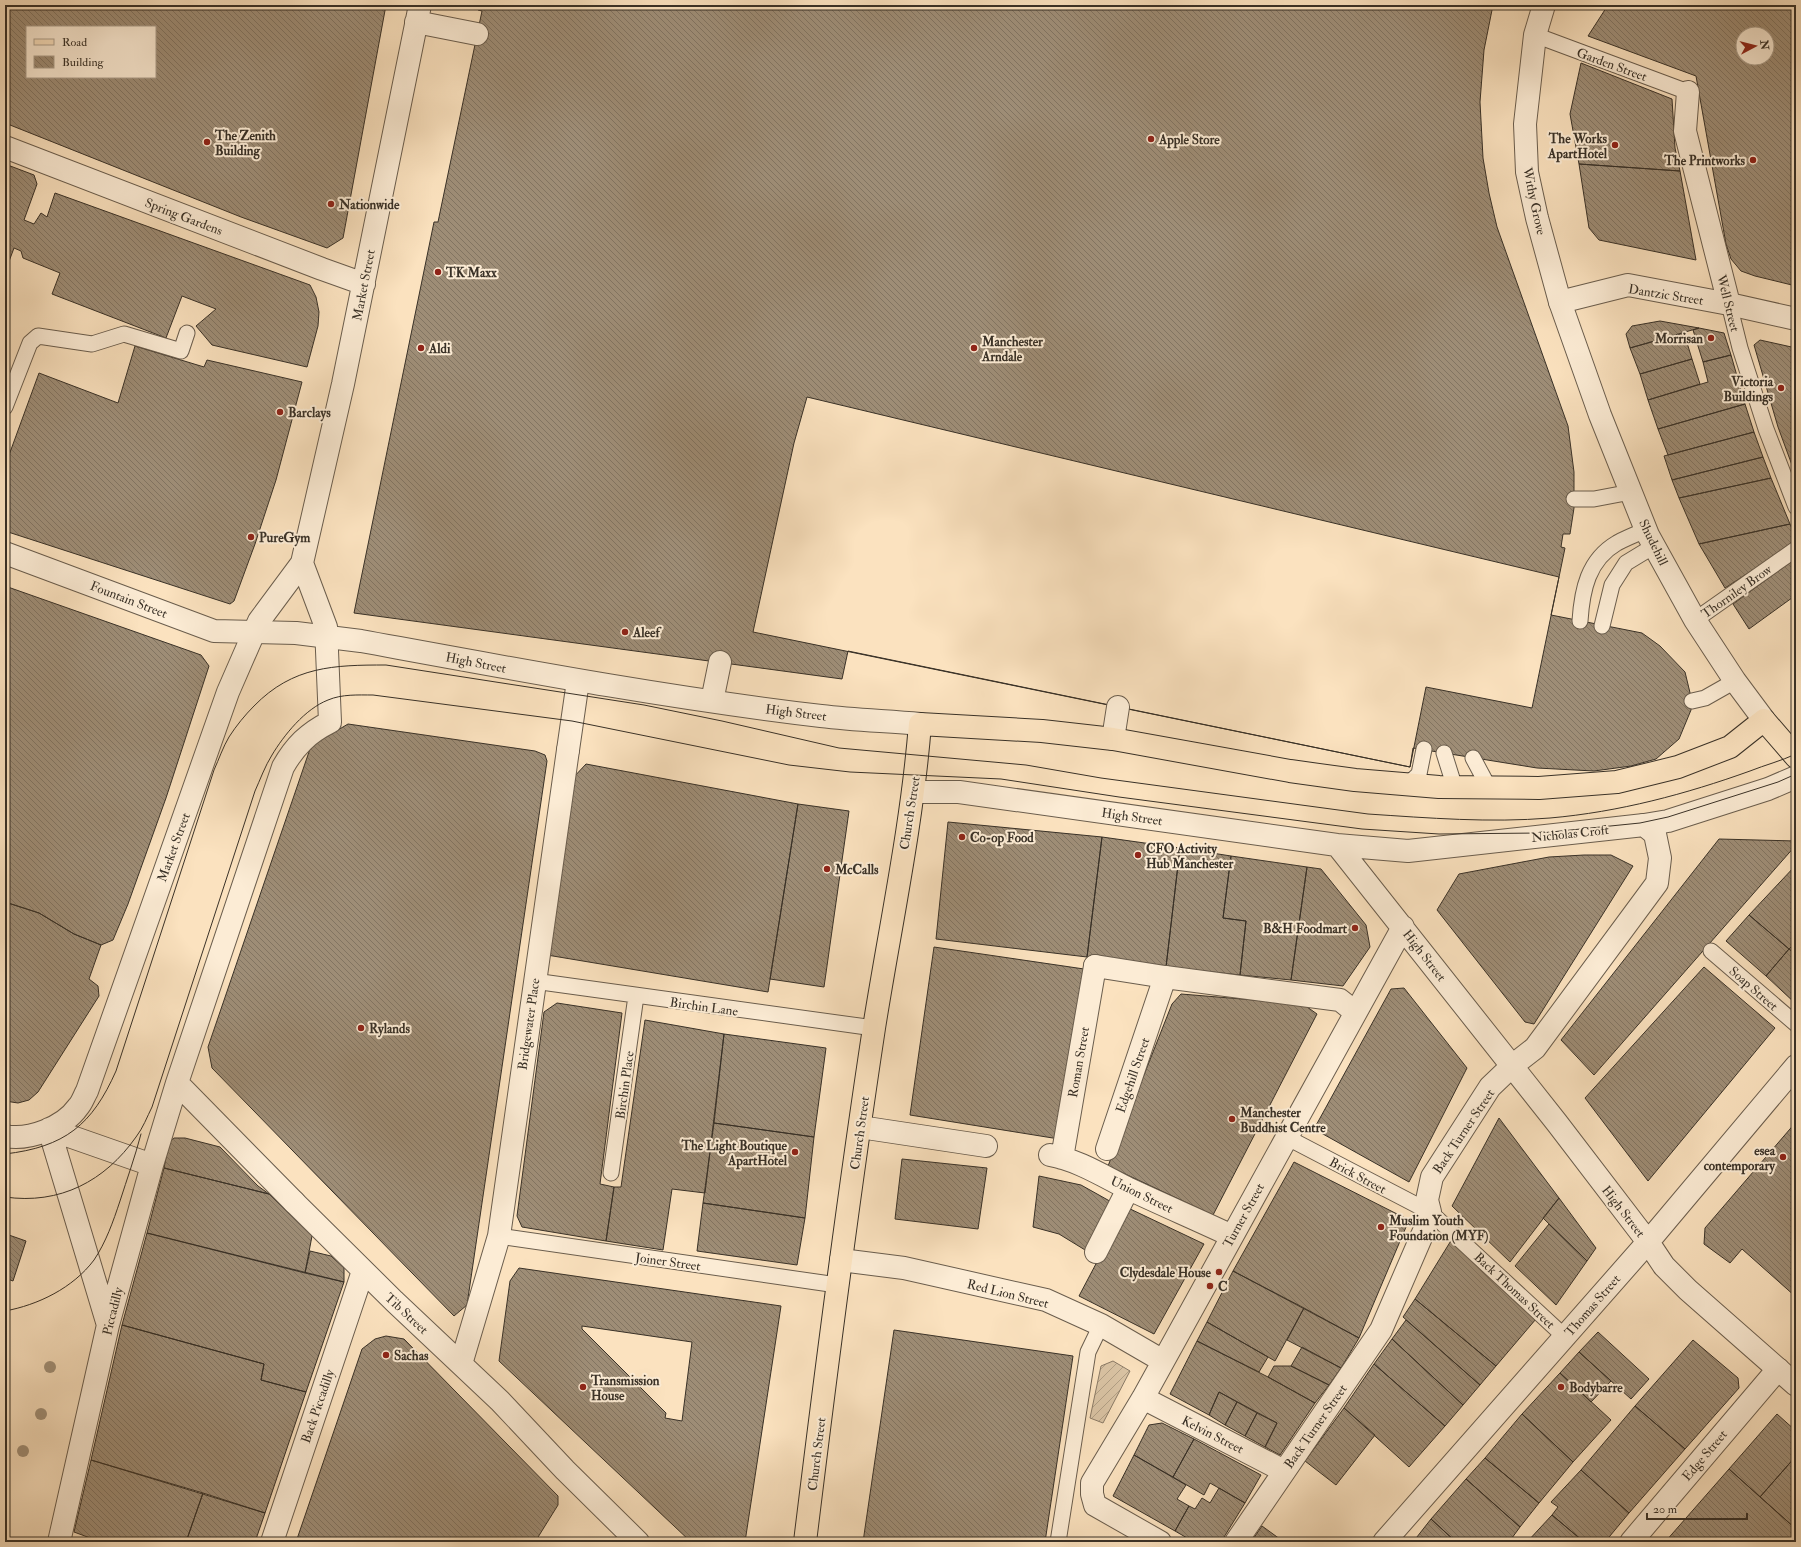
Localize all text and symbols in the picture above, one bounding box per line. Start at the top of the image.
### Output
legend [26,26,156,78]
north arrow [1735,26,1775,66]
text: Road [62,35,87,50]
text: N [1757,38,1772,52]
street label: Garden Street [1574,45,1649,85]
text: Building [62,55,105,70]
place label: The Zenith Building [214,128,276,160]
place label: The Works ApartHotel [1547,131,1608,163]
place label: Apple Store [1158,132,1220,149]
marker: Apple Store [1146,134,1156,144]
marker: The Zenith Building [202,137,212,147]
marker: The Works ApartHotel [1610,140,1620,150]
place label: The Printworks [1663,153,1746,169]
marker: The Printworks [1748,155,1758,165]
street label: Withy Grove [1518,165,1549,237]
street label: Spring Gardens [142,195,225,240]
place label: Nationwide [338,197,400,213]
marker: Nationwide [326,199,336,209]
street label: Market Street [349,248,379,322]
place label: TK Maxx [445,265,497,281]
marker: TK Maxx [433,267,443,277]
street label: Well Street [1713,272,1743,333]
street label: Dantzic Street [1627,281,1705,309]
place label: Morrisan [1654,331,1703,347]
marker: Morrisan [1706,333,1716,343]
place label: Manchester Arndale [981,334,1044,365]
place label: Aldi [428,341,451,357]
marker: Aldi [416,343,426,353]
marker: Manchester Arndale [969,343,979,353]
place label: Victoria Buildings [1724,374,1774,406]
marker: Victoria Buildings [1776,383,1786,393]
place label: Barclays [288,405,331,422]
marker: Barclays [275,407,285,417]
street label: Shudehill [1635,517,1671,569]
place label: PureGym [259,530,311,547]
marker: PureGym [246,532,256,542]
street label: Thorniley Brow [1698,561,1776,623]
street label: Fountain Street [88,578,169,622]
place label: Aleef [632,625,662,641]
marker: Aleef [620,627,630,637]
street label: High Street [444,649,507,677]
street label: High Street [764,701,827,725]
street label: Church Street [896,775,924,851]
street label: High Street [1100,805,1163,829]
street label: Market Street [154,811,194,884]
street label: Nicholas Croft [1531,822,1610,846]
place label: Co-op Food [970,830,1034,847]
marker: Co-op Food [957,832,967,842]
place label: CFO Activity Hub Manchester [1146,841,1234,872]
marker: CFO Activity Hub Manchester [1133,850,1143,860]
place label: McCalls [834,862,879,878]
marker: McCalls [822,864,832,874]
place label: B&H Foodmart [1263,921,1348,937]
marker: B&H Foodmart [1350,923,1360,933]
street label: High Street [1399,926,1449,985]
street label: Soap Street [1725,963,1781,1015]
street label: Bridgewater Place [515,977,543,1071]
street label: Birchin Lane [669,994,739,1020]
place label: Rylands [369,1021,410,1038]
marker: Rylands [356,1023,366,1033]
street label: Roman Street [1065,1026,1093,1099]
street label: Edgehill Street [1113,1036,1153,1115]
street label: Birchin Place [612,1049,638,1120]
street label: Back Turner Street [1430,1086,1498,1177]
street label: Church Street [847,1095,873,1171]
place label: Manchester Buddhist Centre [1239,1105,1326,1136]
marker: Manchester Buddhist Centre [1227,1114,1237,1124]
place label: The Light Boutique ApartHotel [680,1138,788,1170]
place label: esea contemporary [1704,1143,1776,1175]
marker: The Light Boutique ApartHotel [790,1147,800,1157]
marker: esea contemporary [1778,1152,1788,1162]
street label: Brick Street [1326,1154,1389,1198]
street label: Union Street [1108,1173,1176,1217]
street label: Turner Street [1220,1181,1268,1250]
street label: High Street [1598,1182,1648,1241]
place label: Muslim Youth Foundation (MYF) [1388,1213,1488,1244]
marker: Muslim Youth Foundation (MYF) [1376,1222,1386,1232]
street label: Joiner Street [633,1249,702,1274]
street label: Back Thomas Street [1471,1249,1558,1332]
place label: Clydesdale House [1120,1265,1212,1282]
marker: Clydesdale House [1214,1267,1224,1277]
street label: Thomas Street [1562,1271,1624,1340]
street label: Red Lion Street [965,1276,1050,1312]
place label: C [1218,1279,1228,1295]
marker: C [1205,1281,1215,1291]
street label: Piccadilly [99,1285,128,1337]
street label: Tib Street [381,1290,431,1338]
place label: Sachas [394,1348,429,1364]
marker: Sachas [381,1350,391,1360]
street label: Back Piccadilly [298,1367,339,1446]
place label: Transmission House [590,1373,660,1404]
place label: Bodybarre [1569,1380,1623,1397]
street label: Back Turner Street [1281,1381,1351,1472]
marker: Transmission House [578,1382,588,1392]
marker: Bodybarre [1556,1382,1566,1392]
street label: Kelvin Street [1179,1412,1246,1457]
street label: Church Street [805,1416,829,1492]
street label: Edge Street [1679,1427,1731,1484]
scale bar [1647,1495,1747,1521]
text: 20 m [1653,1502,1678,1517]

